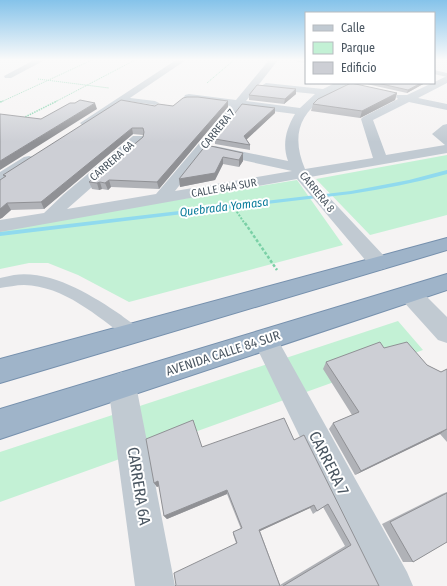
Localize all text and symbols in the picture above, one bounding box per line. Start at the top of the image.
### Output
legend [305,12,435,84]
text: Calle [341,21,365,35]
text: Parque [341,41,375,55]
text: Edificio [341,61,377,75]
street label: CARRERA 7 [198,106,238,151]
street label: CARRERA 6A [87,138,137,184]
street label: CARRERA 8 [297,169,338,215]
street label: CALLE 84A SUR [190,176,258,200]
water label: Quebrada Yomasa [179,195,269,219]
street label: AVENIDA CALLE 84 SUR [164,327,282,379]
street label: CARRERA 7 [305,428,353,498]
street label: CARRERA 6A [123,446,155,527]

